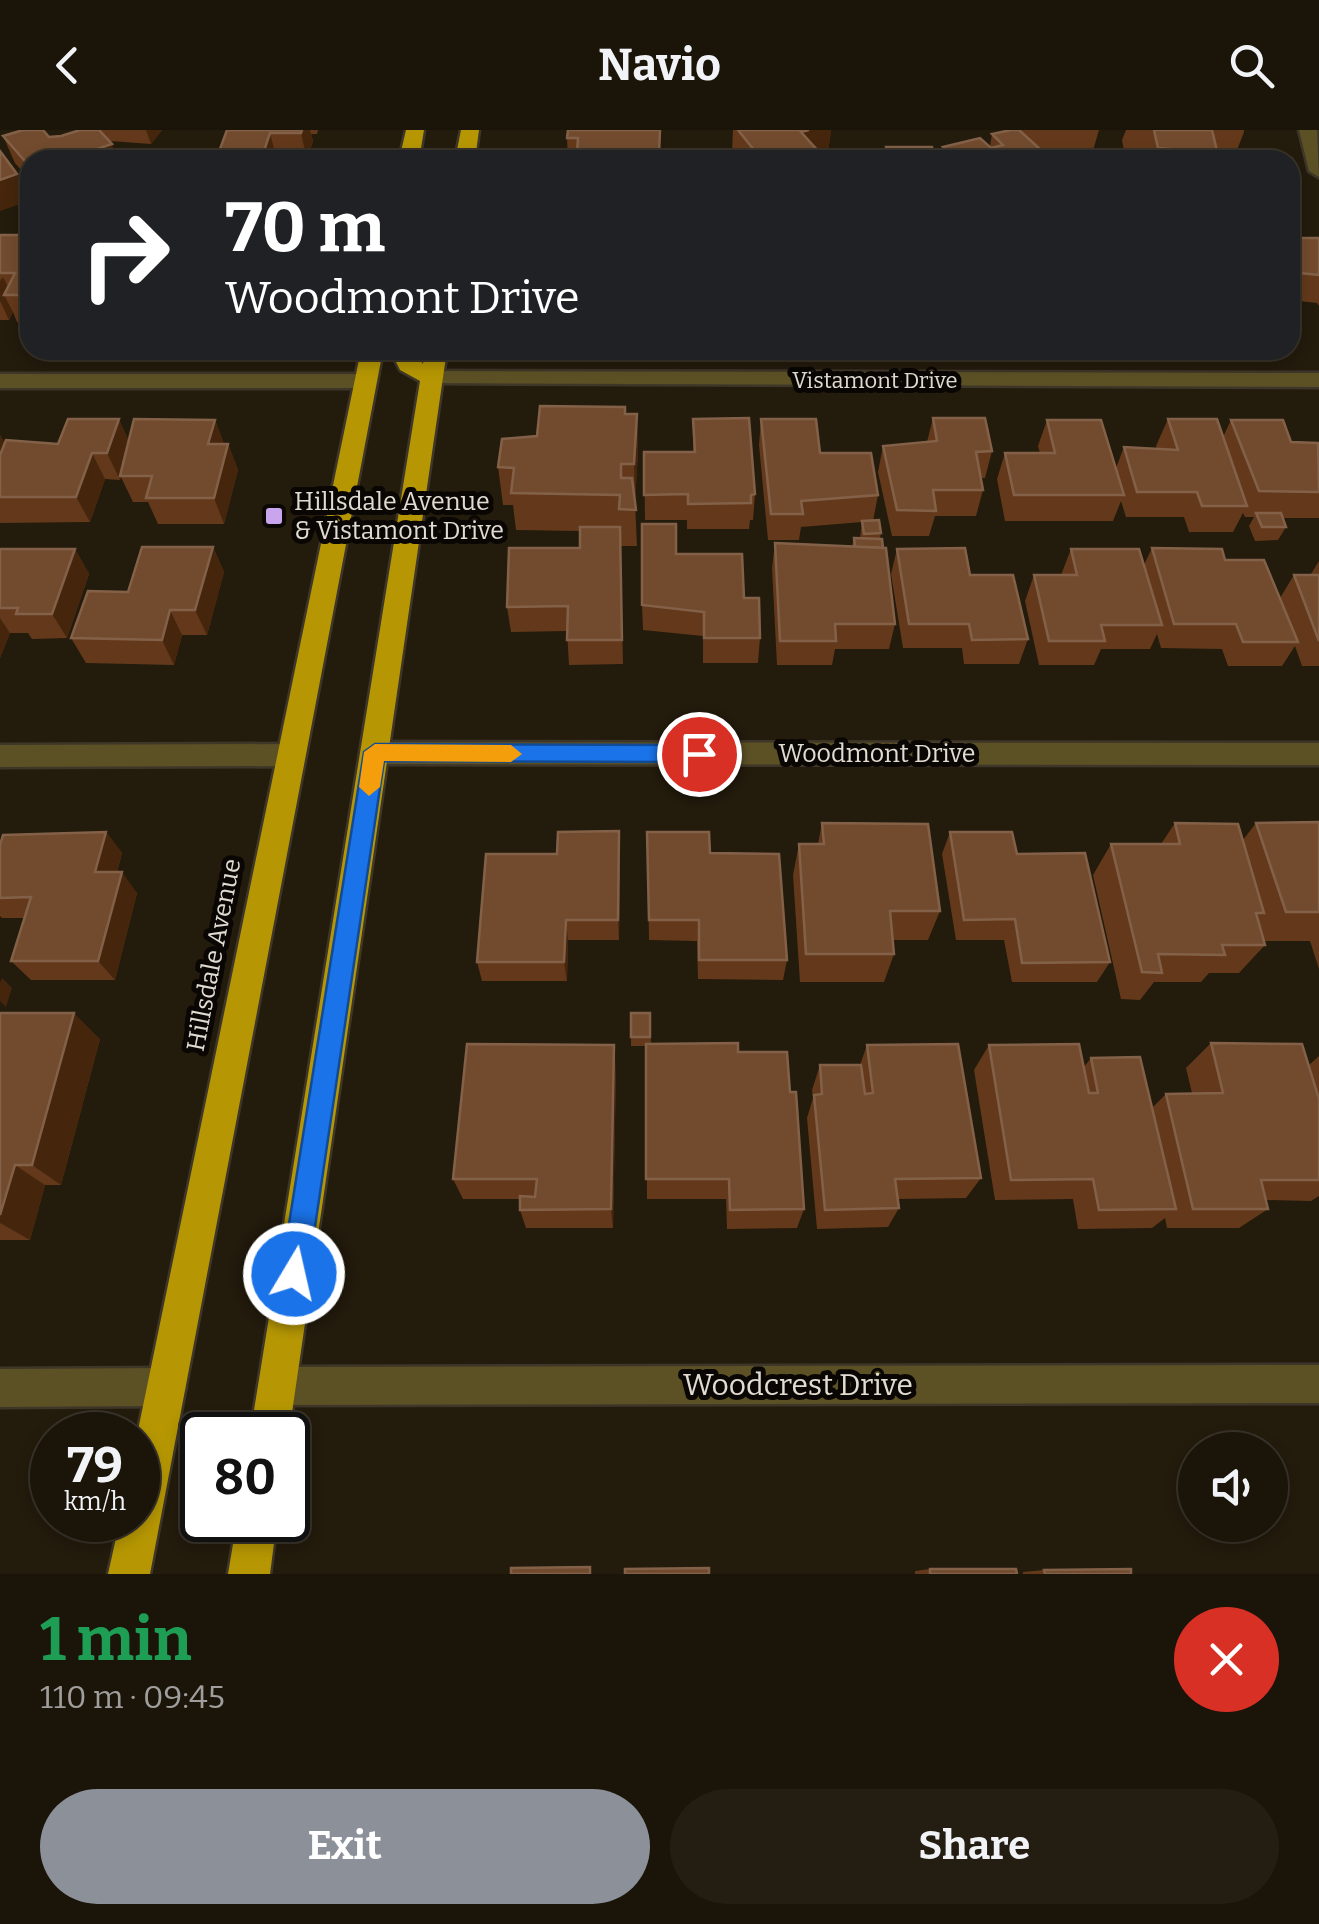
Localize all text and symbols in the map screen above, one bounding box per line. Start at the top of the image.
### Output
icon: back [40,38,95,93]
text: Navio [598,38,721,92]
icon: search [1224,38,1279,93]
text: 70 m [225,186,385,270]
icon: right [60,190,190,320]
text: Woodmont Drive [225,271,580,325]
street label: Vistamont Drive [792,367,958,394]
place label: Hillsdale Avenue & Vistamont Drive [294,487,504,546]
marker: Hillsdale Avenue & Vistamont Drive [263,505,285,527]
pin [657,712,742,797]
icon: arrive [672,727,727,782]
street label: Woodmont Drive [778,739,976,769]
street label: Hillsdale Avenue [181,856,247,1054]
position arrow [242,1222,346,1326]
street label: Woodcrest Drive [683,1367,913,1403]
speed limit sign: 80 [180,1412,310,1542]
map controls [1178,1432,1288,1542]
button: sound [1178,1432,1288,1542]
text: 79 [67,1435,123,1495]
text: km/h [64,1487,126,1517]
text: 1 min [40,1604,192,1676]
button: close [1174,1607,1279,1712]
text: 110 m · 09:45 [40,1678,225,1716]
button: Exit [40,1789,650,1904]
button: Share [670,1789,1279,1904]

